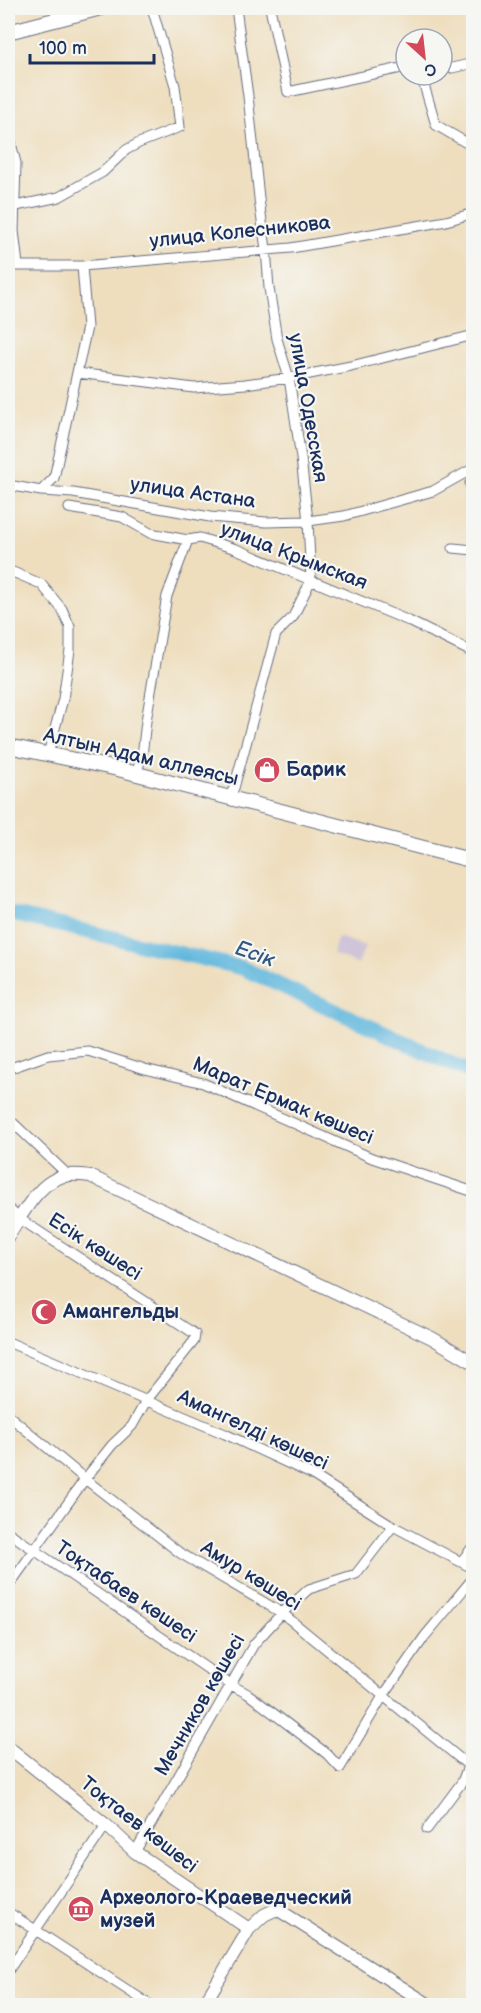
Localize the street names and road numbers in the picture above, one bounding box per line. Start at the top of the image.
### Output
street label: улица Колесникова [148,211,332,253]
street label: улица Одесская [283,331,333,485]
street label: улица Астана [129,472,257,514]
street label: улица Крымская [217,517,371,595]
street label: Алтын Адам аллеясы [40,723,241,791]
street label: Марат Ермак көшесі [189,1052,377,1150]
street label: Есік көшесі [44,1208,146,1286]
street label: Амангелді көшесі [173,1384,332,1476]
street label: Амур көшесі [195,1535,306,1616]
street label: Тоқтабаев көшесі [51,1536,201,1648]
street label: Мечников көшесі [150,1630,250,1780]
street label: Тоқтаев көшесі [75,1772,203,1878]

